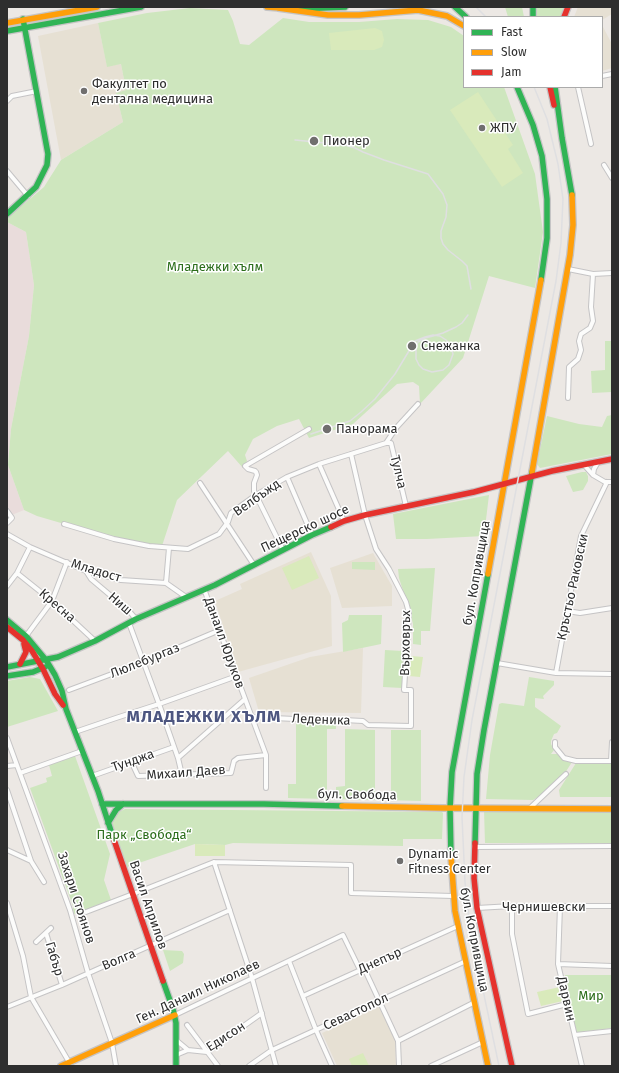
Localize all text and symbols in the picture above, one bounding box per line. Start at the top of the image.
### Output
legend [463,16,603,88]
text: Fast [501,25,523,39]
text: Slow [501,45,527,59]
text: Jam [501,65,521,79]
place label: Факултет по дентална медицина [92,76,213,107]
marker: Факултет по дентална медицина [79,86,89,96]
place label: ЖПУ [490,120,516,136]
marker: ЖПУ [477,123,487,133]
place label: Пионер [323,133,370,149]
marker: Пионер [308,135,320,147]
park label: Младежки хълм [167,259,263,275]
place label: Снежанка [421,338,480,354]
marker: Снежанка [406,340,418,352]
place label: Панорама [336,421,398,437]
marker: Панорама [321,423,333,435]
street label: Тулча [387,454,409,490]
street label: Велбъжд [230,476,284,520]
street label: Пещерско шосе [258,502,352,556]
street label: бул. Копривщица [460,519,494,627]
street label: Кръстьо Раковски [554,532,592,642]
street label: Младост [69,556,123,586]
street label: Кресна [35,586,79,626]
street label: Ниш [105,589,135,619]
street label: Данаил Юруков [200,595,248,691]
street label: Върховръх [398,610,414,676]
street label: Люлебургаз [108,640,182,682]
district label: МЛАДЕЖКИ ХЪЛМ [127,707,281,727]
street label: Леденика [291,711,351,729]
street label: Тунджа [110,746,156,776]
street label: Михаил Даев [146,762,226,784]
street label: бул. Свобода [317,787,397,803]
park label: Парк „Свобода“ [96,827,192,843]
place label: Dynamic Fitness Center [408,846,491,877]
street label: Захари Стоянов [54,850,98,946]
marker: Dynamic Fitness Center [395,856,405,866]
street label: Васил Априлов [125,859,171,951]
street label: бул. Копривщица [456,886,492,994]
street label: Чернишевски [502,899,586,915]
street label: Габър [41,940,67,978]
street label: Днепър [356,945,404,977]
street label: Волга [100,946,138,974]
street label: Ген. Данаил Николаев [134,956,262,1028]
street label: Дарвин [553,975,579,1023]
park label: Мир [578,988,604,1004]
street label: Севастопол [321,990,391,1034]
street label: Едисон [204,1019,248,1055]

